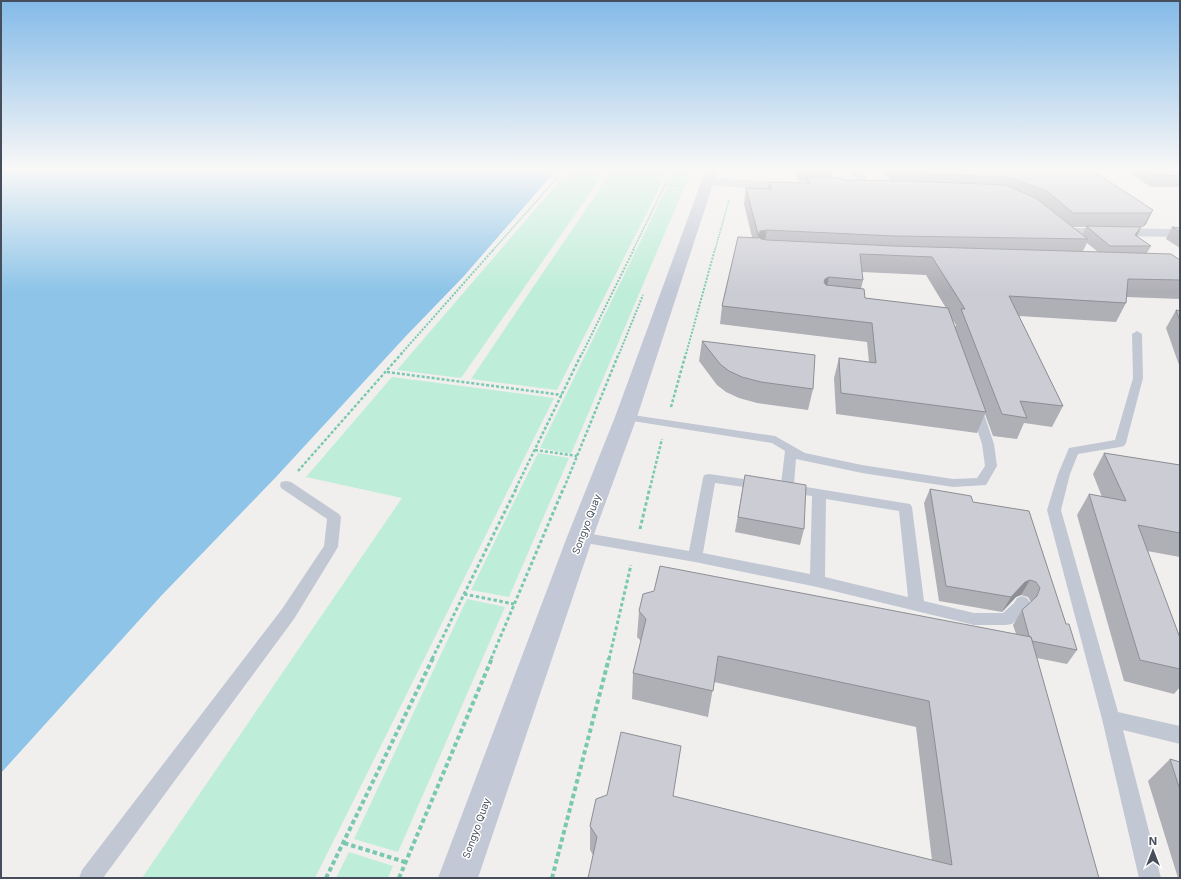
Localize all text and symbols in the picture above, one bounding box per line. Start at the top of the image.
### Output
street label: Songyo Quay [569,492,603,556]
street label: Songyo Quay [460,796,493,860]
north arrow [1133,831,1173,871]
text: N [1149,834,1157,848]

